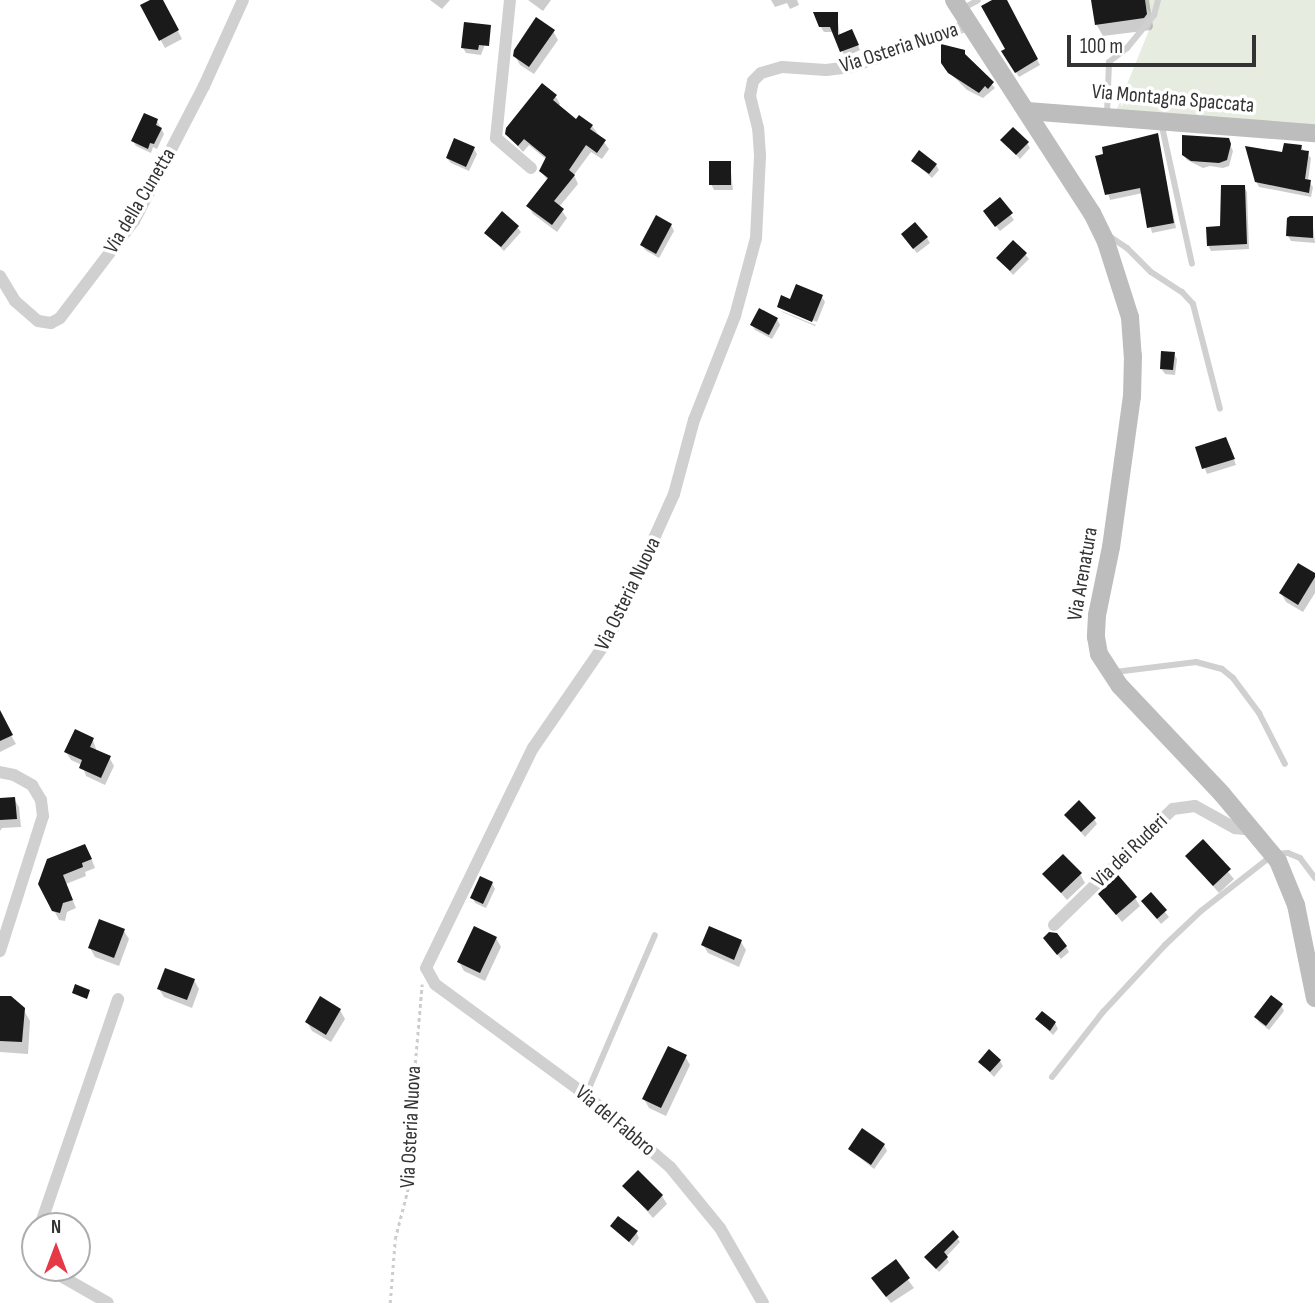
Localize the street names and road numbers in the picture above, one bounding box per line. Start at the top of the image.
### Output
street label: Via Osteria Nuova [837,17,961,79]
street label: Via Montagna Spaccata [1091,79,1255,119]
street label: Via della Cunetta [99,144,181,258]
street label: Via Arenatura [1062,525,1104,623]
street label: Via Osteria Nuova [590,533,666,655]
street label: Via dei Ruderi [1087,809,1173,893]
street label: Via Osteria Nuova [395,1065,427,1189]
street label: Via del Fabbro [570,1080,660,1162]

